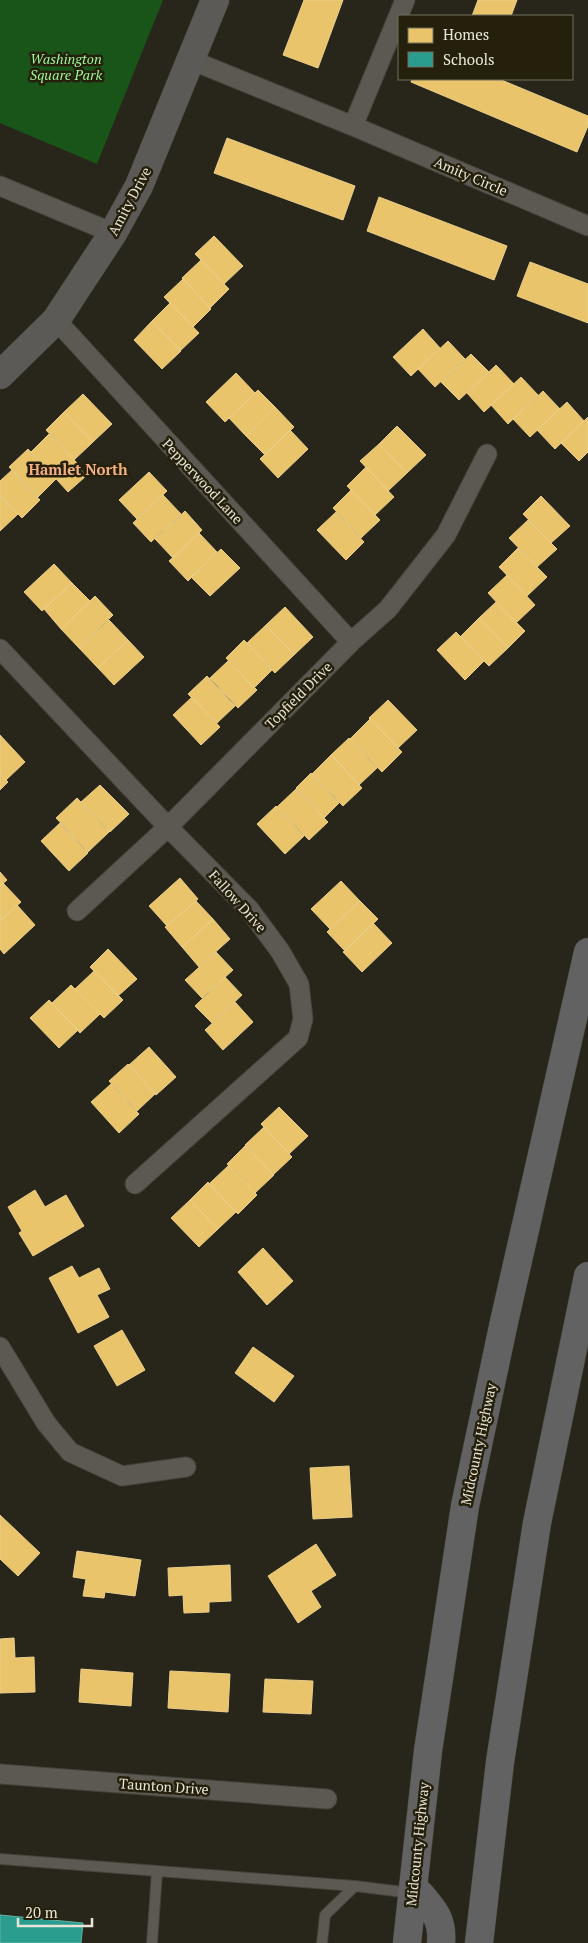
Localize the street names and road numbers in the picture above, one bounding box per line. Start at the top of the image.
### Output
street label: Amity Circle [431,152,511,200]
street label: Amity Drive [103,163,155,239]
street label: Pepperwood Lane [158,434,248,528]
street label: Topfield Drive [260,657,336,733]
street label: Fallow Drive [205,866,271,936]
street label: Midcounty Highway [456,1380,500,1507]
street label: Taunton Drive [119,1773,209,1799]
street label: Midcounty Highway [401,1780,433,1907]

